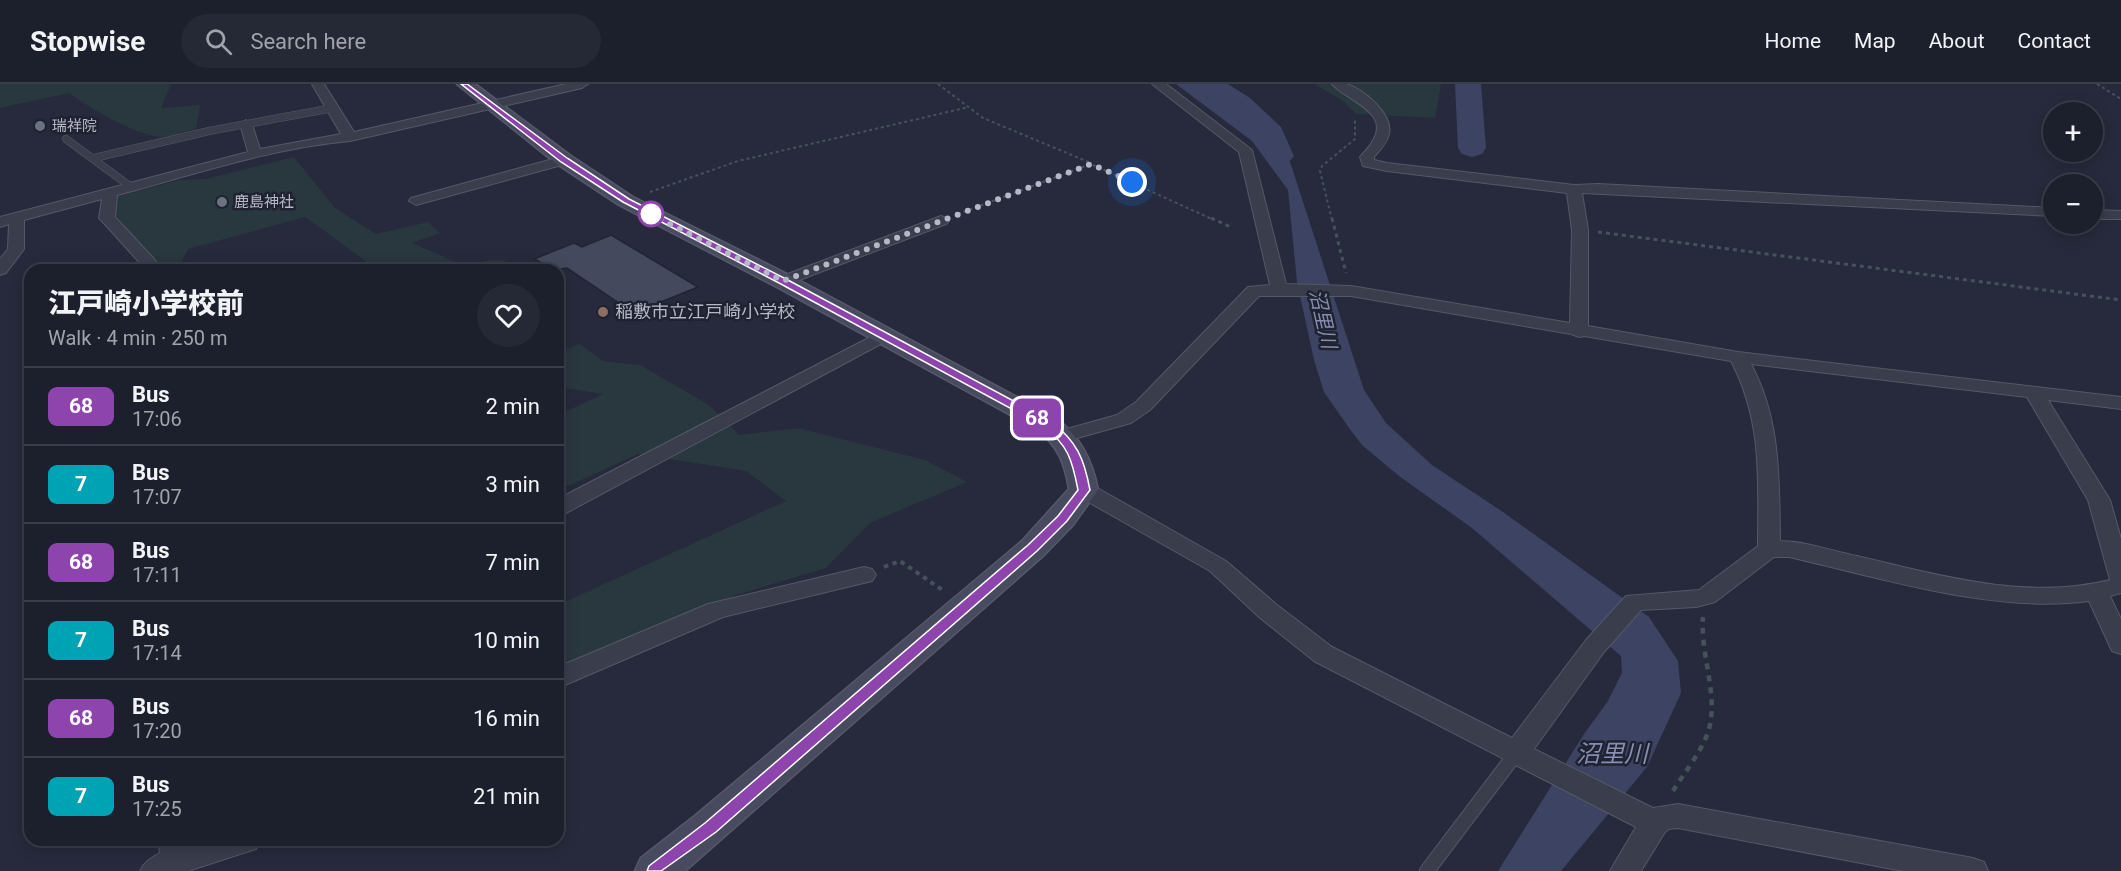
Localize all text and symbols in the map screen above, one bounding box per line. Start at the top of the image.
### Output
search box [181,14,601,68]
text: Stopwise [30,25,145,58]
icon: search [202,25,235,58]
text: Search here [250,29,366,54]
text: Home [1765,29,1821,53]
text: Map [1854,29,1896,53]
text: About [1929,29,1985,53]
text: Contact [2018,29,2091,53]
map controls [2043,102,2103,234]
button: + [2043,102,2103,162]
place label: 瑞祥院 [52,117,97,135]
marker: 瑞祥院 [33,119,47,133]
your location [1117,167,1147,197]
button: − [2043,174,2103,234]
place label: 鹿島神社 [234,193,294,211]
marker: 鹿島神社 [215,195,229,209]
unlabelled marker [638,201,664,227]
button: heart [477,284,540,347]
text: 江戸崎小学校前 [48,287,244,320]
water label: 沼里川 [1305,287,1342,353]
place label: 稲敷市立江戸崎小学校 [615,301,795,322]
marker: 稲敷市立江戸崎小学校 [596,305,610,319]
text: Walk · 4 min · 250 m [48,326,227,350]
text: Bus [132,382,170,407]
text: 68 [69,394,93,418]
text: 2 min [485,394,540,419]
line badge: 68 [1010,398,1064,438]
text: 68 [1025,406,1049,430]
text: 17:06 [132,407,182,431]
text: Bus [132,460,170,485]
text: 7 [75,472,87,496]
text: 3 min [485,472,540,497]
text: 17:07 [132,485,182,509]
text: Bus [132,538,170,563]
text: 68 [69,550,93,574]
text: 7 min [485,550,540,575]
text: 17:11 [132,563,182,587]
text: Bus [132,616,170,641]
text: 7 [75,628,87,652]
text: 10 min [473,628,540,653]
text: 17:14 [132,641,182,665]
text: Bus [132,694,170,719]
text: 68 [69,706,93,730]
text: 16 min [473,706,540,731]
text: 17:20 [132,719,182,743]
water label: 沼里川 [1576,740,1651,768]
text: Bus [132,772,170,797]
text: 7 [75,784,87,808]
text: 21 min [473,784,540,809]
text: 17:25 [132,797,182,821]

